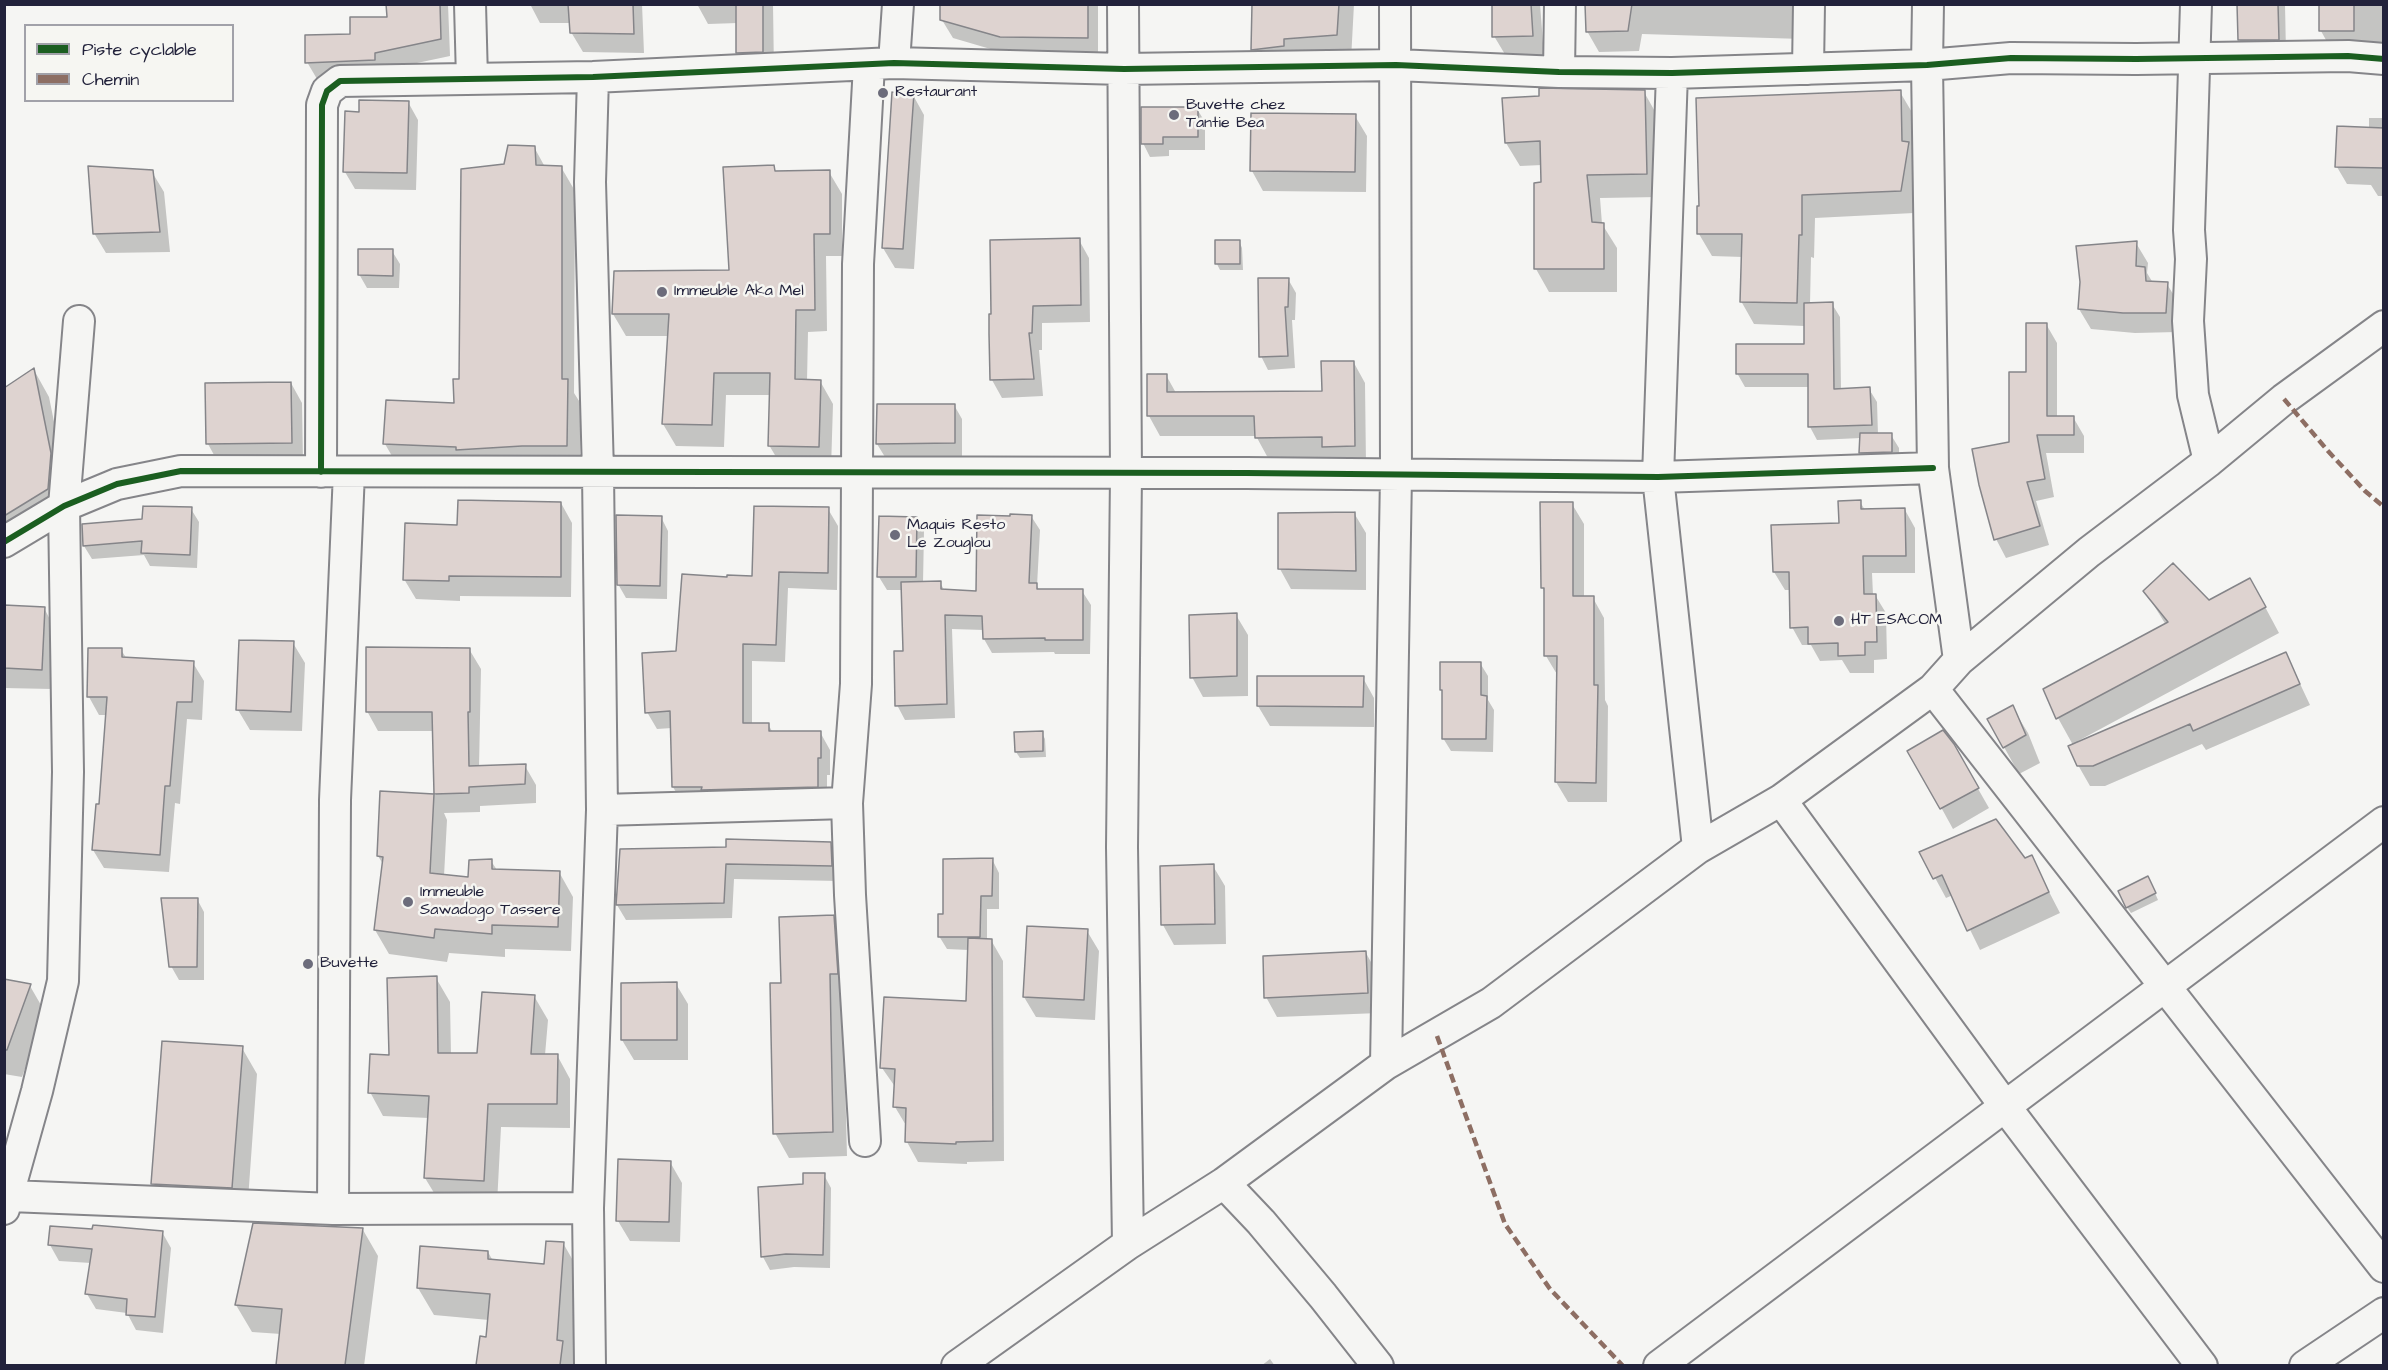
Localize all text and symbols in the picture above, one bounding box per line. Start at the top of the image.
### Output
legend [24,24,234,102]
text: Piste cyclable [82,37,197,62]
text: Chemin [82,67,139,92]
place label: Restaurant [895,83,977,103]
marker: Restaurant [876,86,890,100]
place label: Buvette chez Tantie Bea [1186,96,1285,134]
marker: Buvette chez Tantie Bea [1167,108,1181,122]
place label: Immeuble Aka Mel [674,282,804,302]
marker: Immeuble Aka Mel [655,285,669,299]
place label: Maquis Resto Le Zouglou [907,516,1005,554]
marker: Maquis Resto Le Zouglou [888,528,902,542]
place label: HT ESACOM [1851,611,1942,631]
marker: HT ESACOM [1832,614,1846,628]
place label: Immeuble Sawadogo Tassere [420,883,561,921]
marker: Immeuble Sawadogo Tassere [401,895,415,909]
place label: Buvette [320,954,378,974]
marker: Buvette [301,957,315,971]

